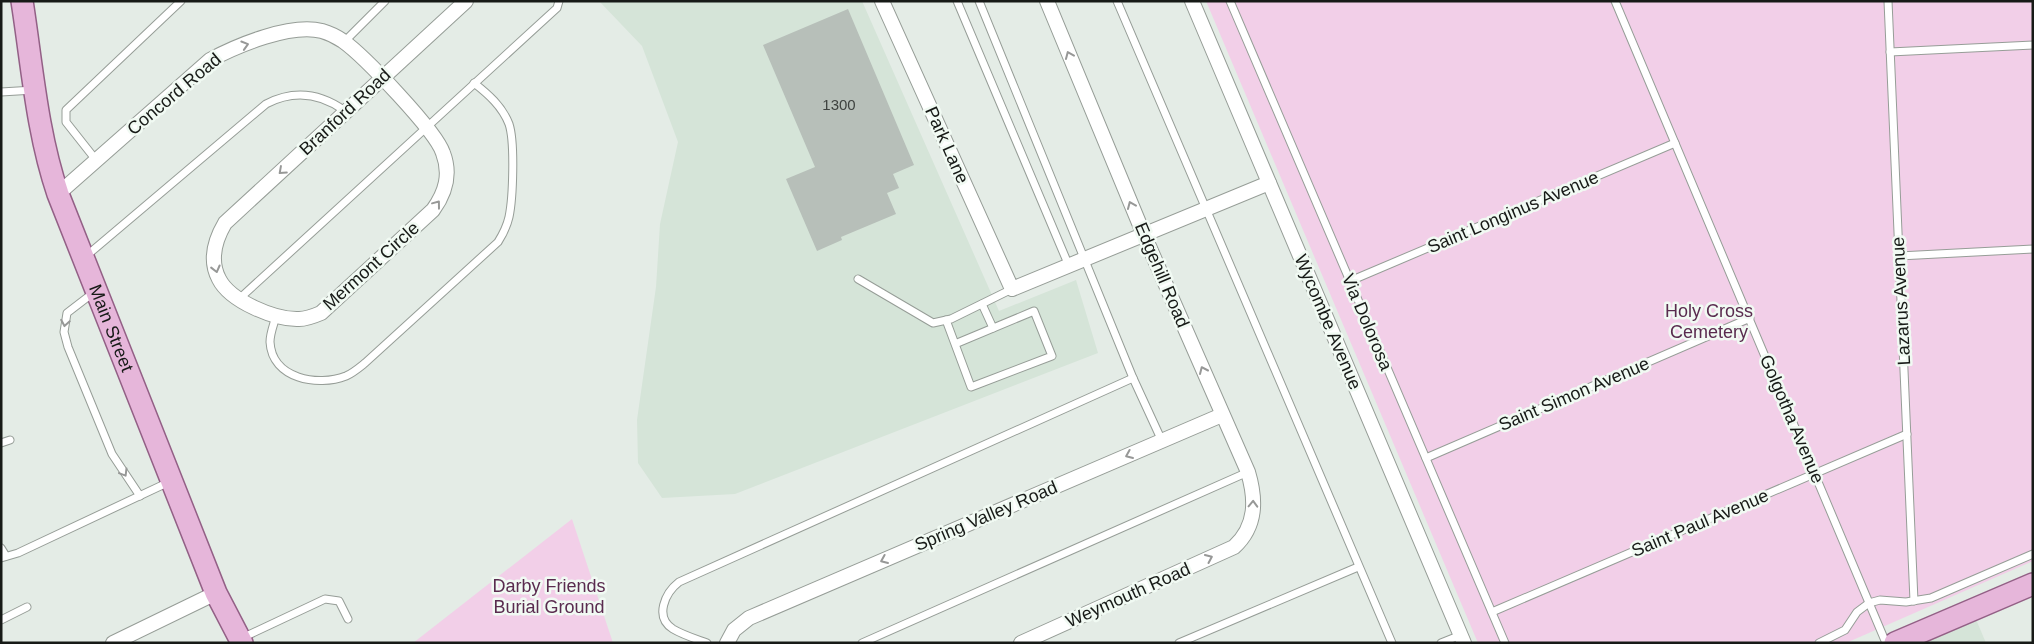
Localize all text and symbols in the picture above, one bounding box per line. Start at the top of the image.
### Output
one-way arrow [240,40,249,50]
street label: Concord Road [123,49,225,139]
one-way arrow [1065,51,1075,60]
street label: Branford Road [295,65,395,159]
house number: 1300 [822,96,856,113]
street label: Park Lane [921,103,973,187]
one-way arrow [278,166,287,175]
street label: Saint Longinus Avenue [1424,167,1602,257]
one-way arrow [431,200,440,210]
one-way arrow [1127,201,1138,210]
street label: Mermont Circle [319,218,423,314]
street label: Edgehill Road [1131,220,1193,330]
street label: Lazarus Avenue [1888,236,1914,366]
street label: Wycombe Avenue [1291,252,1365,392]
one-way arrow [210,265,221,274]
street label: Via Dolorosa [1338,271,1397,374]
street label: Main Street [85,282,137,375]
park label: Holy Cross Cemetery [1665,301,1753,342]
one-way arrow [61,319,71,328]
street label: Golgotha Avenue [1756,352,1828,486]
street label: Saint Simon Avenue [1496,353,1652,435]
one-way arrow [1198,366,1209,375]
one-way arrow [1125,449,1134,459]
one-way arrow [117,468,127,477]
street label: Spring Valley Road [912,477,1060,555]
street label: Saint Paul Avenue [1629,485,1771,561]
one-way arrow [1248,500,1259,508]
one-way arrow [1204,554,1213,565]
one-way arrow [880,555,888,565]
street label: Weymouth Road [1063,559,1193,631]
park label: Darby Friends Burial Ground [492,576,606,617]

